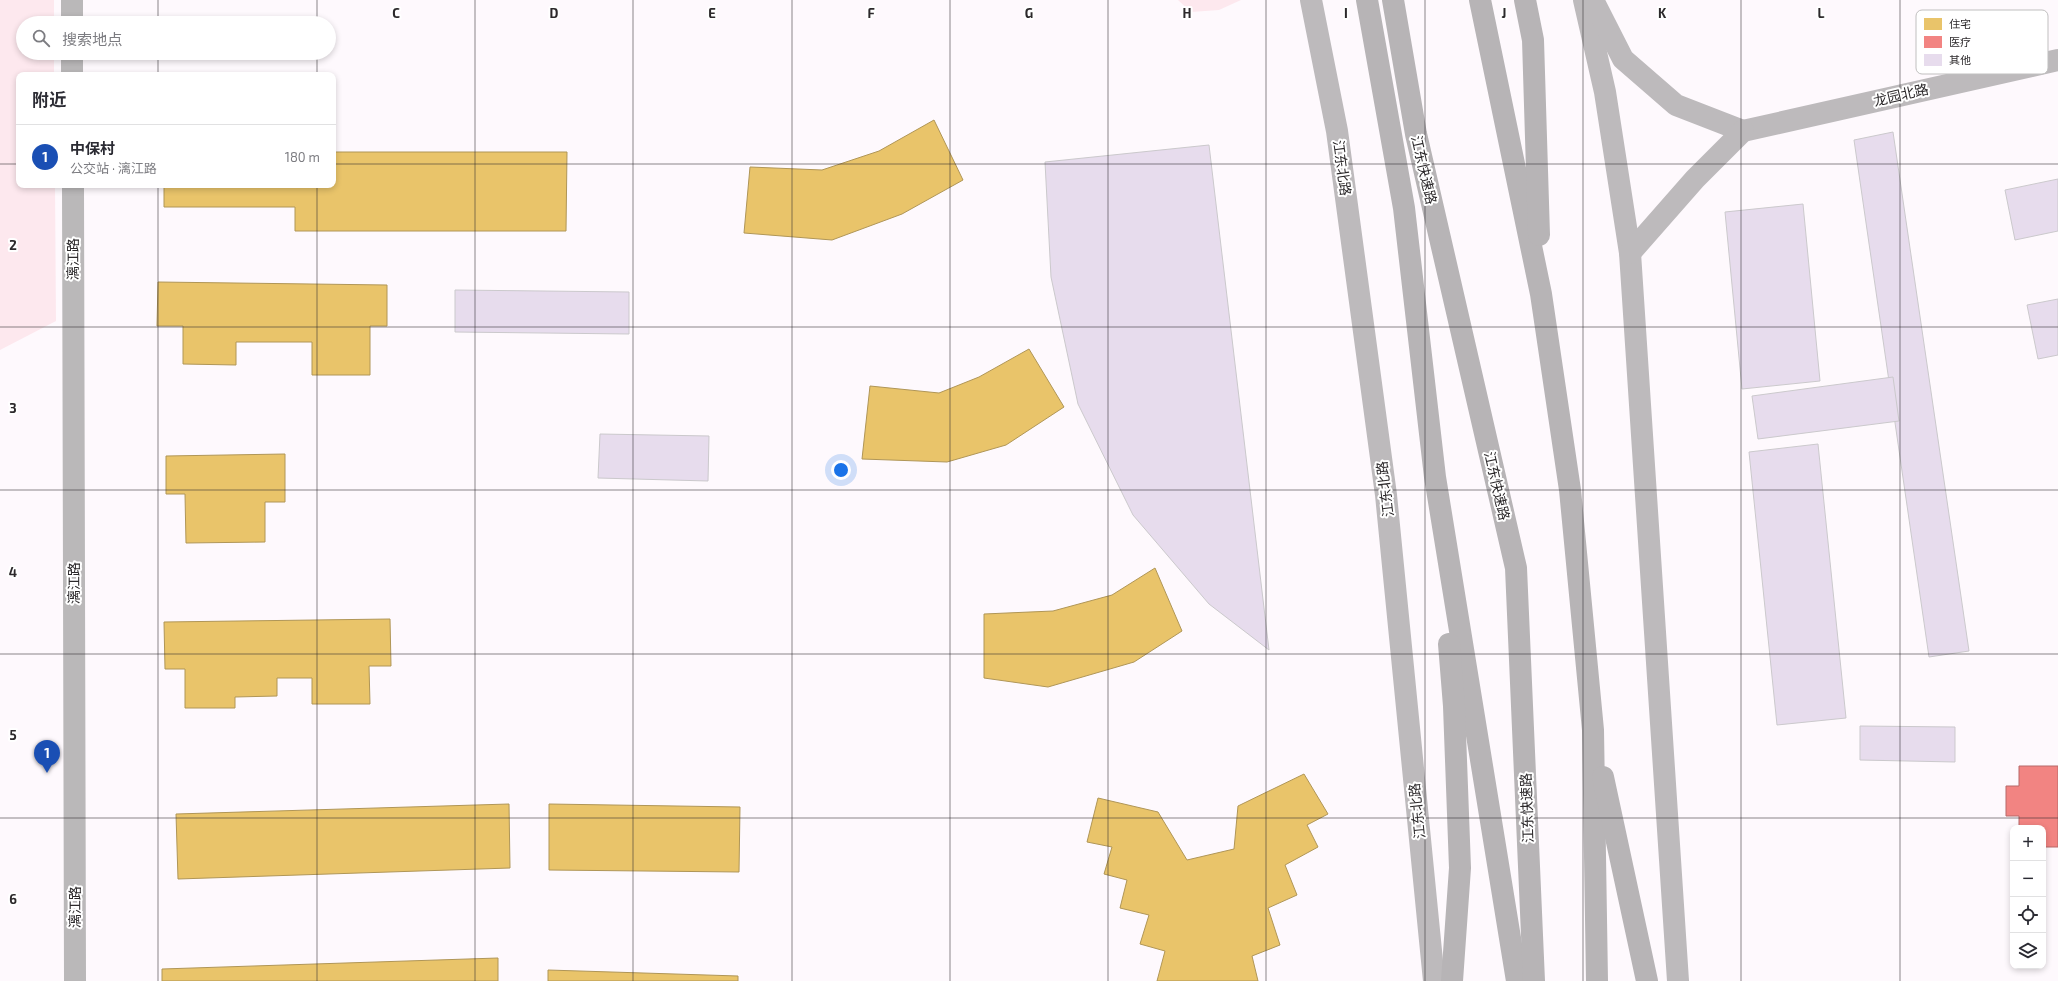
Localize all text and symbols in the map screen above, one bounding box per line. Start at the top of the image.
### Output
text: C [392,5,400,21]
text: D [550,5,559,21]
text: E [708,5,716,21]
text: F [867,5,875,21]
text: G [1025,5,1033,21]
text: H [1183,5,1192,21]
text: I [1344,5,1348,21]
text: J [1502,5,1506,21]
text: K [1658,5,1667,21]
text: L [1818,5,1825,21]
legend [1916,10,2048,74]
search box [16,16,336,60]
text: 住宅 [1949,17,1971,30]
icon: search [30,27,52,49]
text: 搜索地点 [62,30,122,48]
text: 医疗 [1949,35,1971,48]
text: 其他 [1949,53,1971,66]
street label: 龙园北路 [1872,80,1930,109]
text: 附近 [32,89,66,109]
street label: 江东快速路 [1408,134,1441,206]
text: 中保村 [70,139,115,157]
street label: 江东北路 [1330,139,1355,197]
text: 1 [42,149,48,165]
text: 180 m [285,149,320,165]
text: 公交站 · 漓江路 [70,160,157,176]
text: 2 [9,237,17,253]
street label: 漓江路 [64,238,81,280]
text: 3 [9,400,17,416]
street label: 江东快速路 [1481,450,1514,522]
your location [831,460,851,480]
street label: 江东北路 [1373,460,1396,518]
street label: 漓江路 [65,562,82,604]
text: 4 [9,564,17,580]
text: 5 [9,727,17,743]
pin: 1 [34,740,60,773]
street label: 江东快速路 [1517,773,1536,843]
street label: 江东北路 [1405,782,1428,840]
map controls [2010,825,2046,969]
button: + [2010,825,2046,861]
button: − [2010,861,2046,897]
street label: 漓江路 [66,886,83,928]
text: 6 [9,891,17,907]
button: locate [2010,897,2046,933]
button: layers [2010,933,2046,969]

